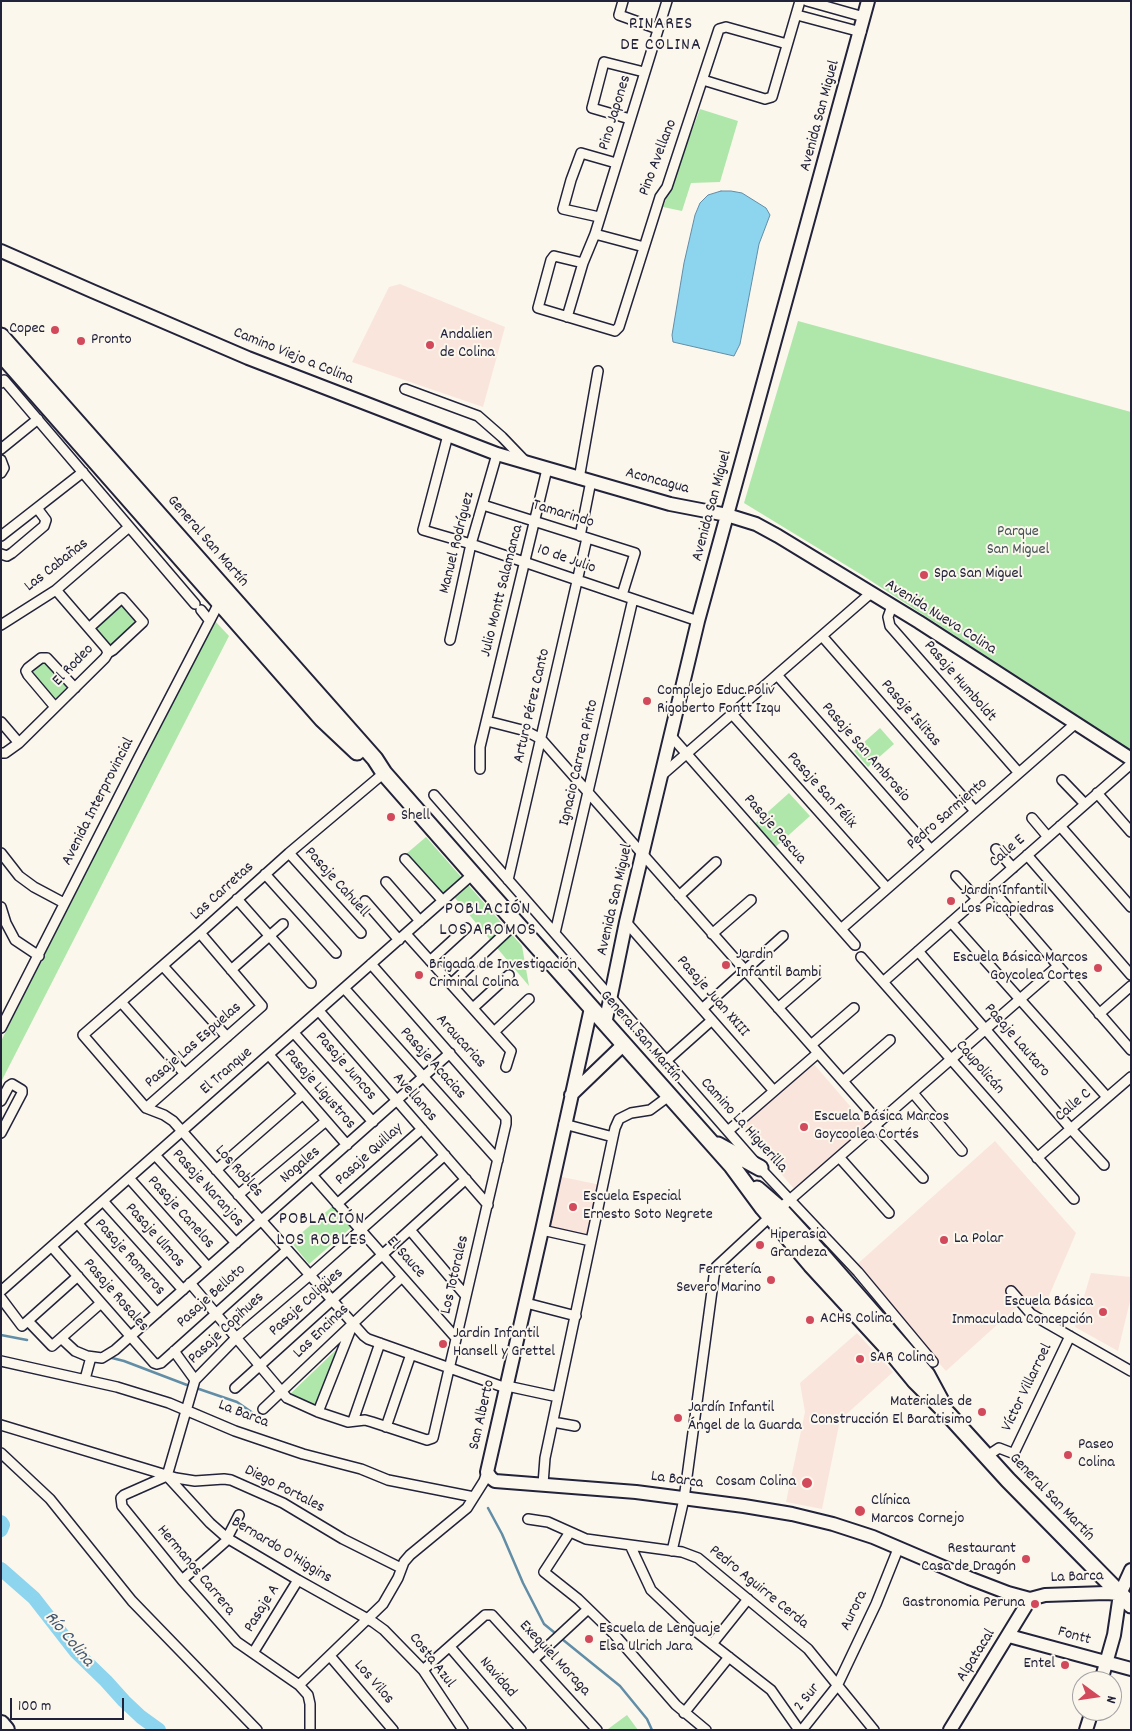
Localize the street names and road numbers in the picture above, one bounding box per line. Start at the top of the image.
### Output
street label: Avenida San Miguel [797,58,845,174]
street label: Pino Japones [596,73,636,153]
street label: Pino Avellano [636,117,682,199]
street label: Camino Viejo a Colina [230,324,356,390]
street label: Avenida San Miguel [689,448,737,564]
street label: Aconcagua [623,464,691,500]
street label: Manuel Rodríguez [436,490,480,596]
street label: General San Martín [162,492,252,592]
street label: Tamarindo [530,497,596,533]
street label: Julio Montt Salamanca [477,523,529,659]
street label: Las Cabañas [21,535,93,597]
street label: 10 de Julio [534,541,598,579]
street label: Avenida Nueva Colina [881,576,999,660]
street label: Pasaje Humboldt [919,637,999,727]
street label: El Rodeo [49,641,99,691]
street label: Arturo Pérez Canto [510,647,556,765]
street label: Pasaje Islitas [876,677,944,751]
street label: Ignacio Carrera Pinto [556,698,604,828]
street label: Pasaje San Ambrosio [816,699,914,807]
street label: Avenida Interprovincial [58,735,140,869]
street label: Pasaje San Félix [782,749,860,833]
street label: Pedro Sarmiento [904,775,992,855]
street label: Pasaje Pascua [738,791,810,869]
street label: Calle E [986,831,1030,873]
street label: Avenida San Miguel [594,842,638,958]
street label: Pasaje Cahuell [299,844,373,922]
street label: Las Carretas [187,858,259,926]
street label: Pasaje Juan XXIII [672,952,752,1042]
street label: General San Martín [595,987,685,1087]
street label: Pasaje Las Espuelas [142,999,246,1093]
street label: Pasaje Lautaro [979,1000,1053,1082]
street label: Araucarias [431,1011,489,1073]
street label: Pasaje Acacias [395,1024,469,1104]
street label: Pasaje Juncos [310,1029,380,1105]
street label: Caupolicán [950,1037,1008,1099]
street label: El Tranque [197,1044,257,1100]
street label: Pasaje Ligustros [279,1046,359,1134]
street label: Avellanos [387,1070,441,1126]
street label: Camino La Higuerilla [695,1075,791,1177]
street label: Calle C [1052,1085,1096,1127]
street label: Pasaje Quillay [332,1120,408,1190]
street label: Los Robles [210,1142,266,1202]
street label: Nogales [277,1143,325,1189]
street label: Pasaje Naranjos [167,1146,247,1232]
street label: Pasaje Canelos [142,1173,218,1253]
street label: Pasaje Ulmos [120,1200,188,1272]
street label: Pasaje Romeros [90,1216,168,1300]
street label: El Sauce [381,1233,429,1283]
street label: Los Totorales [438,1234,474,1316]
street label: Pasaje Rosales [78,1255,152,1337]
street label: Pasaje Belloto [174,1261,250,1333]
street label: Pasaje Coligües [266,1265,348,1341]
street label: Pasaje Copihues [185,1289,269,1369]
street label: Las Encinas [290,1301,354,1363]
street label: Víctor Villarroel [998,1341,1058,1435]
street label: San Alberto [466,1378,500,1452]
street label: La Barca [215,1397,271,1433]
street label: General San Martín [1004,1450,1098,1546]
street label: Diego Portales [241,1462,327,1518]
street label: La Barca [650,1468,704,1494]
street label: Bernardo O'Higgins [227,1513,335,1589]
street label: Hermanos Carrera [152,1522,238,1620]
street label: Pedro Aguirre Cerda [704,1542,812,1634]
street label: La Barca [1050,1567,1104,1589]
street label: Pasaje A [241,1582,285,1636]
street label: Aurora [837,1588,873,1634]
street label: Exequiel Moraga [514,1617,594,1701]
street label: Fontt [1055,1623,1093,1651]
street label: Alpatacal [953,1626,1001,1686]
street label: Costa Azul [404,1630,458,1692]
street label: Navidad [474,1654,520,1702]
street label: Los Vilos [349,1657,397,1709]
street label: 2 Sur [791,1680,825,1716]

